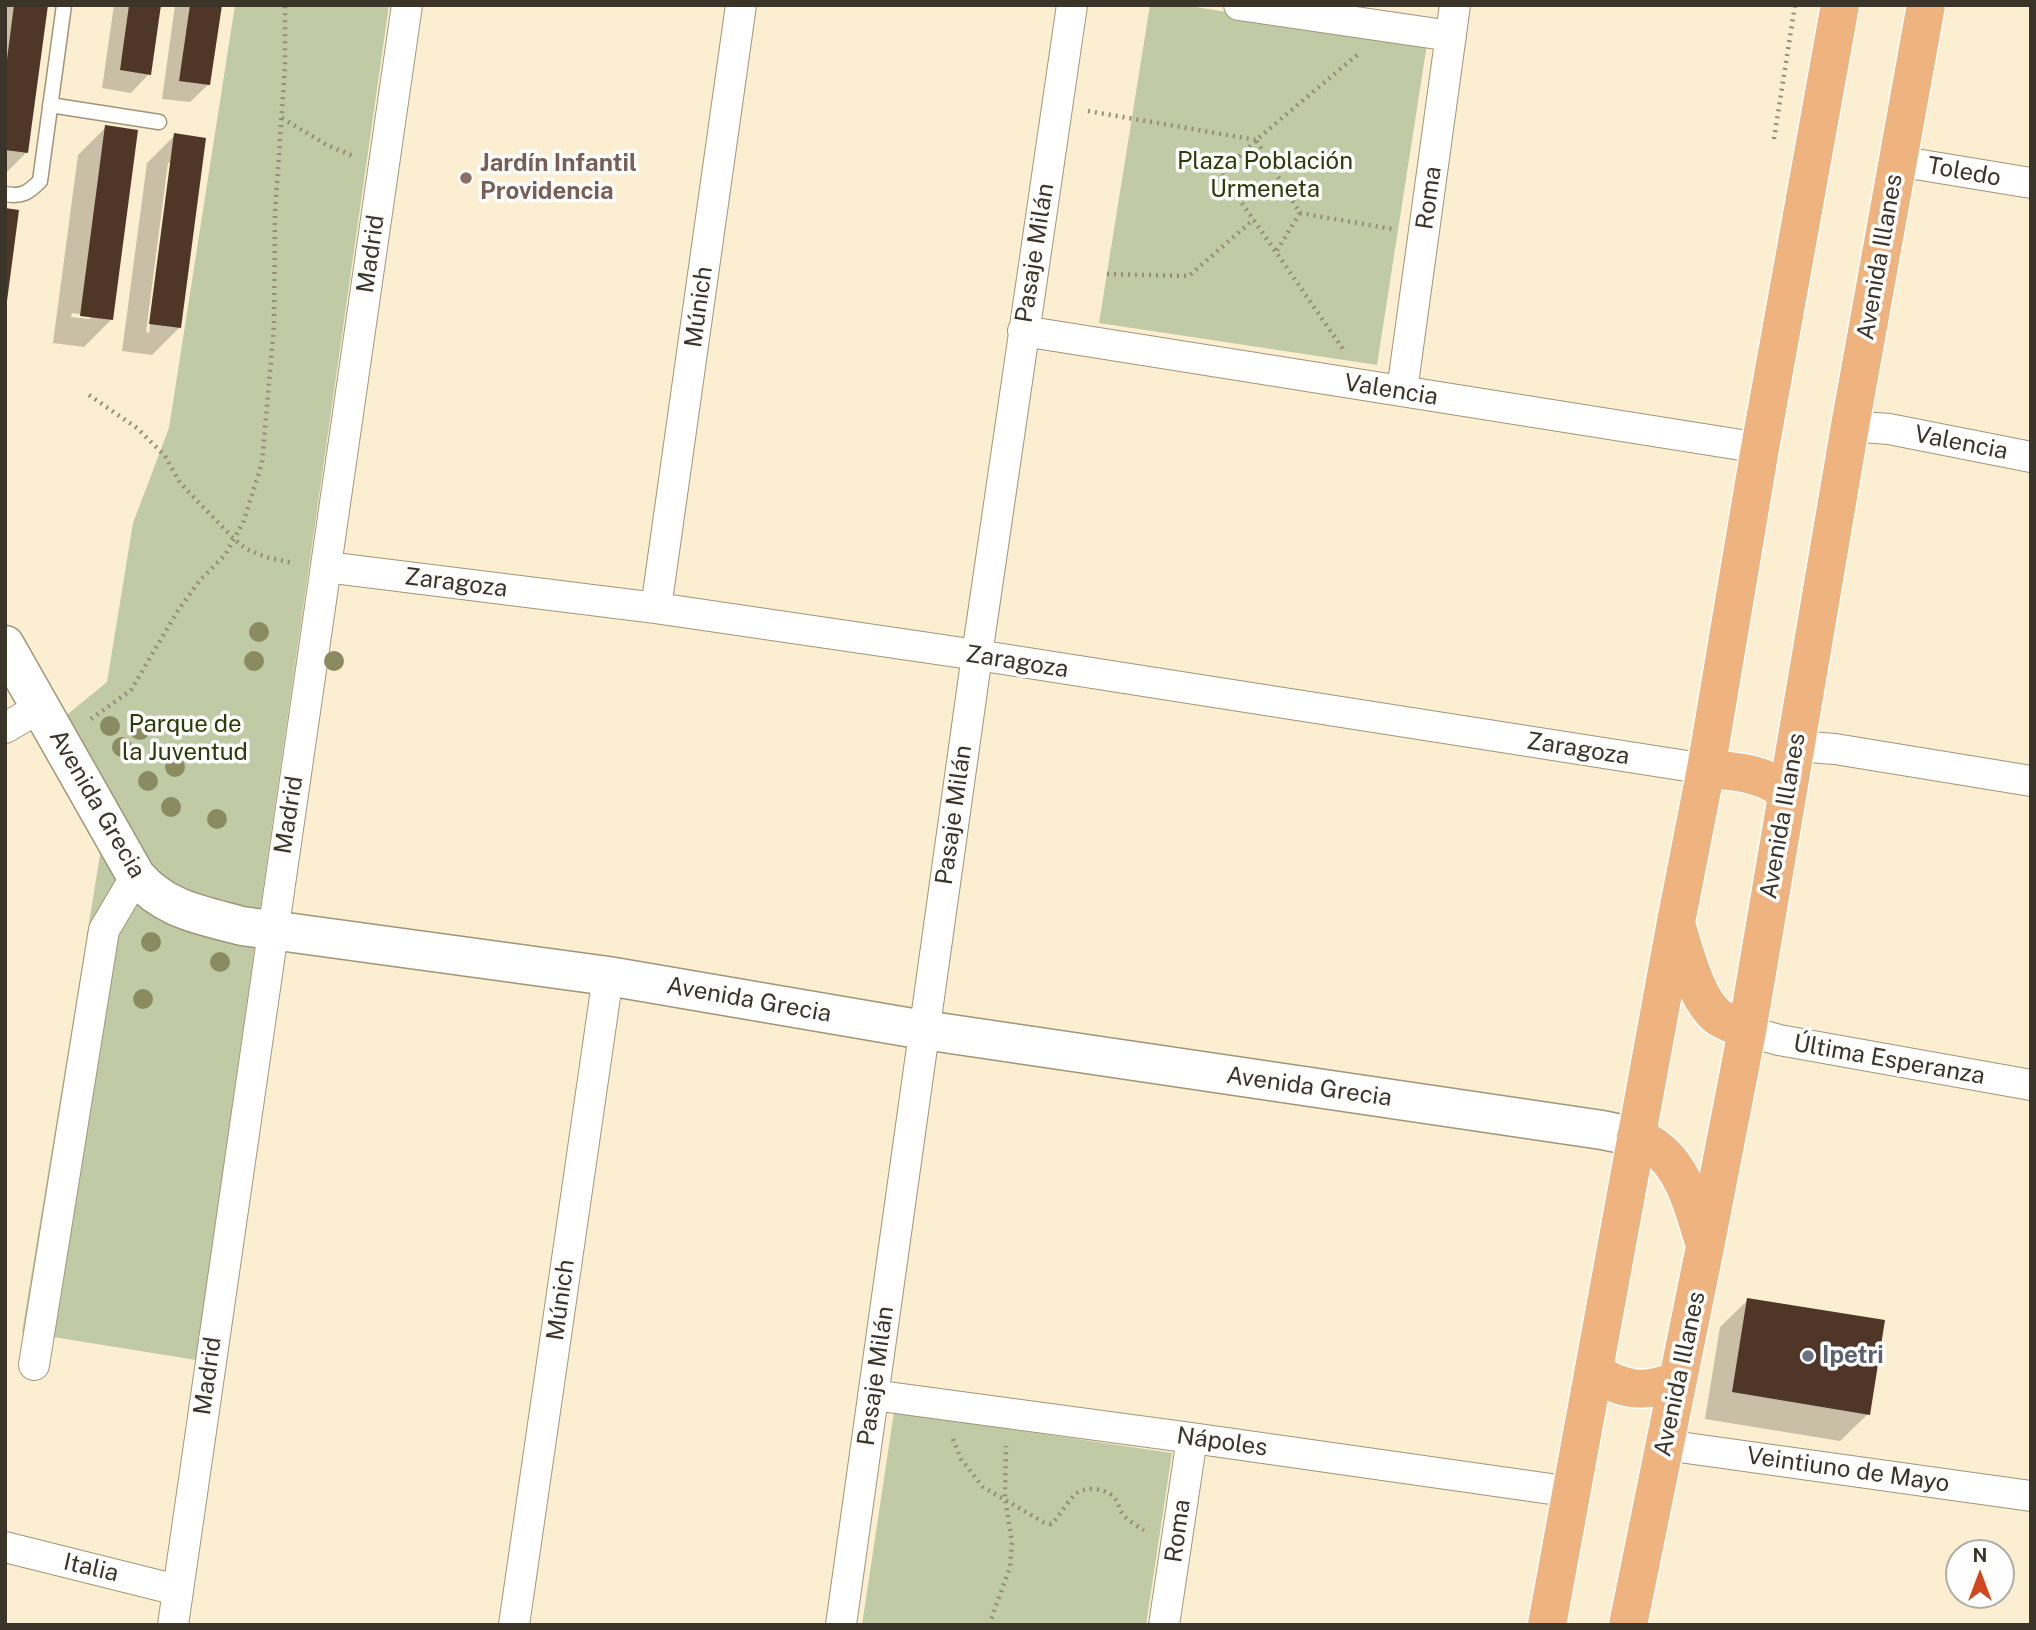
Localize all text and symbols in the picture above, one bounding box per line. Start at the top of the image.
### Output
park label: Plaza Población Urmeneta [1177,148,1353,204]
place label: Jardín Infantil Providencia [480,150,637,206]
street label: Toledo [1925,151,2003,193]
street label: Roma [1410,165,1448,231]
marker: Jardín Infantil Providencia [458,170,474,186]
street label: Avenida Illanes [1851,172,1909,342]
street label: Pasaje Milán [1010,181,1060,325]
street label: Madrid [351,213,391,295]
street label: Múnich [679,264,719,350]
street label: Valencia [1342,368,1440,412]
street label: Valencia [1912,420,2010,466]
street label: Zaragoza [403,562,509,604]
street label: Zaragoza [964,640,1070,684]
park label: Parque de la Juventud [122,711,248,767]
street label: Avenida Grecia [43,725,151,883]
street label: Zaragoza [1525,727,1631,771]
street label: Avenida Illanes [1754,731,1812,901]
street label: Pasaje Milán [930,743,978,887]
street label: Madrid [269,774,309,856]
street label: Avenida Grecia [664,971,834,1029]
street label: Última Esperanza [1791,1029,1987,1091]
street label: Avenida Grecia [1224,1061,1394,1113]
street label: Múnich [541,1257,581,1343]
street label: Avenida Illanes [1648,1289,1712,1459]
street label: Pasaje Milán [852,1304,900,1448]
street label: Madrid [188,1335,228,1417]
place label: Ipetri [1822,1342,1884,1370]
marker: Ipetri [1800,1348,1816,1364]
street label: Nápoles [1175,1421,1269,1463]
street label: Veintiuno de Mayo [1745,1441,1951,1499]
street label: Roma [1159,1498,1197,1564]
north arrow [1945,1539,2015,1609]
text: N [1973,1544,1987,1566]
street label: Italia [61,1548,121,1588]

